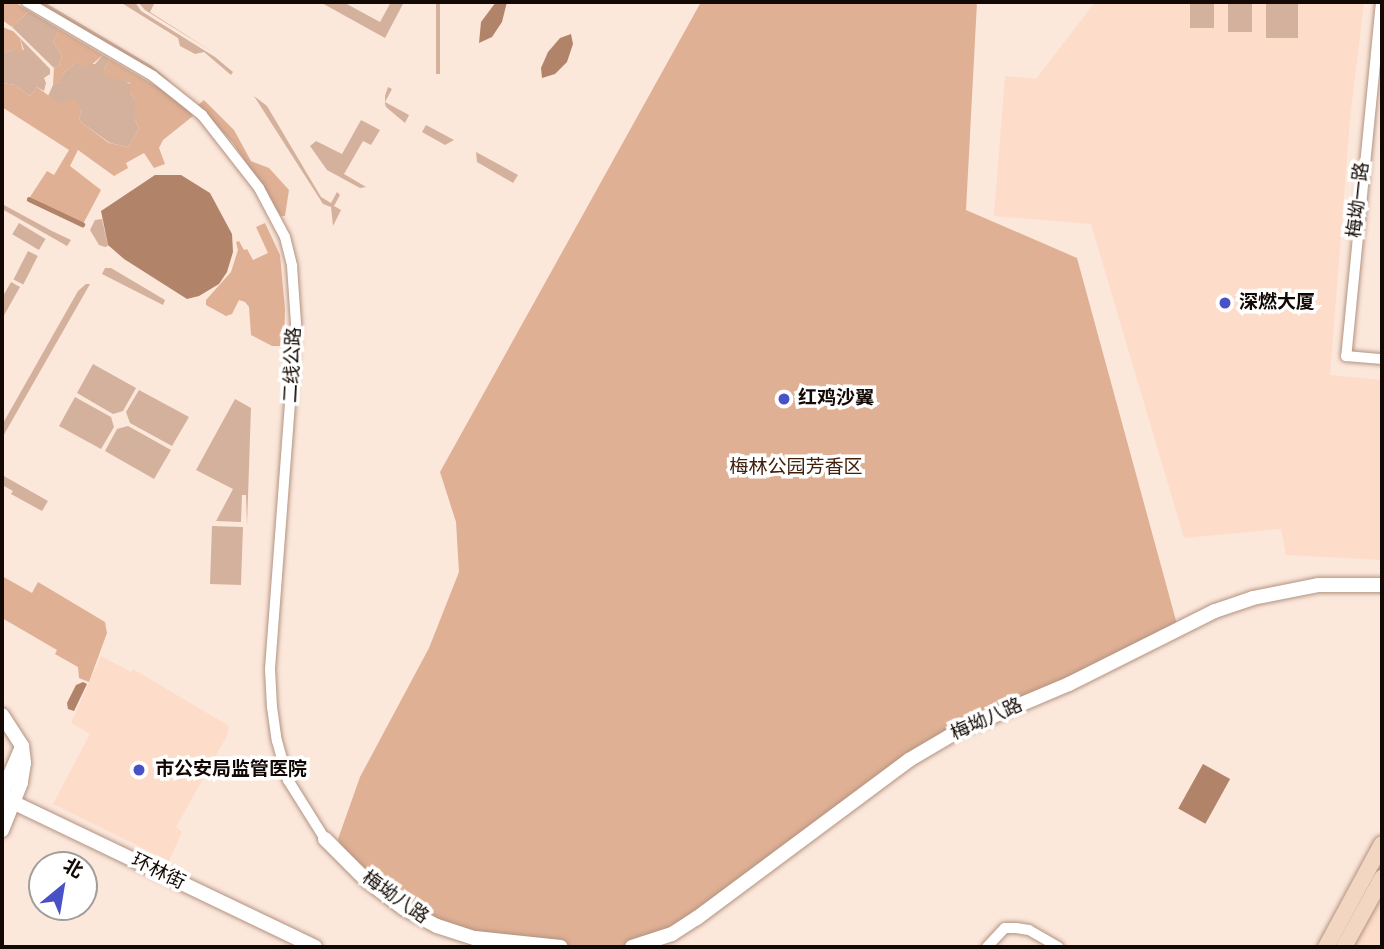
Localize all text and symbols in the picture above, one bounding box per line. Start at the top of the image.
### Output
street label: 梅坳一路 [1344,161,1374,239]
place label: 深燃大厦 [1239,292,1315,314]
marker: 深燃大厦 [1217,295,1233,311]
street label: 二线公路 [280,326,306,404]
place label: 红鸡沙翼 [798,388,874,410]
marker: 红鸡沙翼 [776,391,792,407]
park label: 梅林公园芳香区 [730,457,862,479]
street label: 梅坳八路 [948,694,1026,746]
place label: 市公安局监管医院 [155,759,307,781]
marker: 市公安局监管医院 [129,760,149,780]
street label: 环林街 [127,849,189,895]
north arrow [28,851,98,921]
text: 北 [58,853,88,886]
street label: 梅坳八路 [357,867,433,929]

